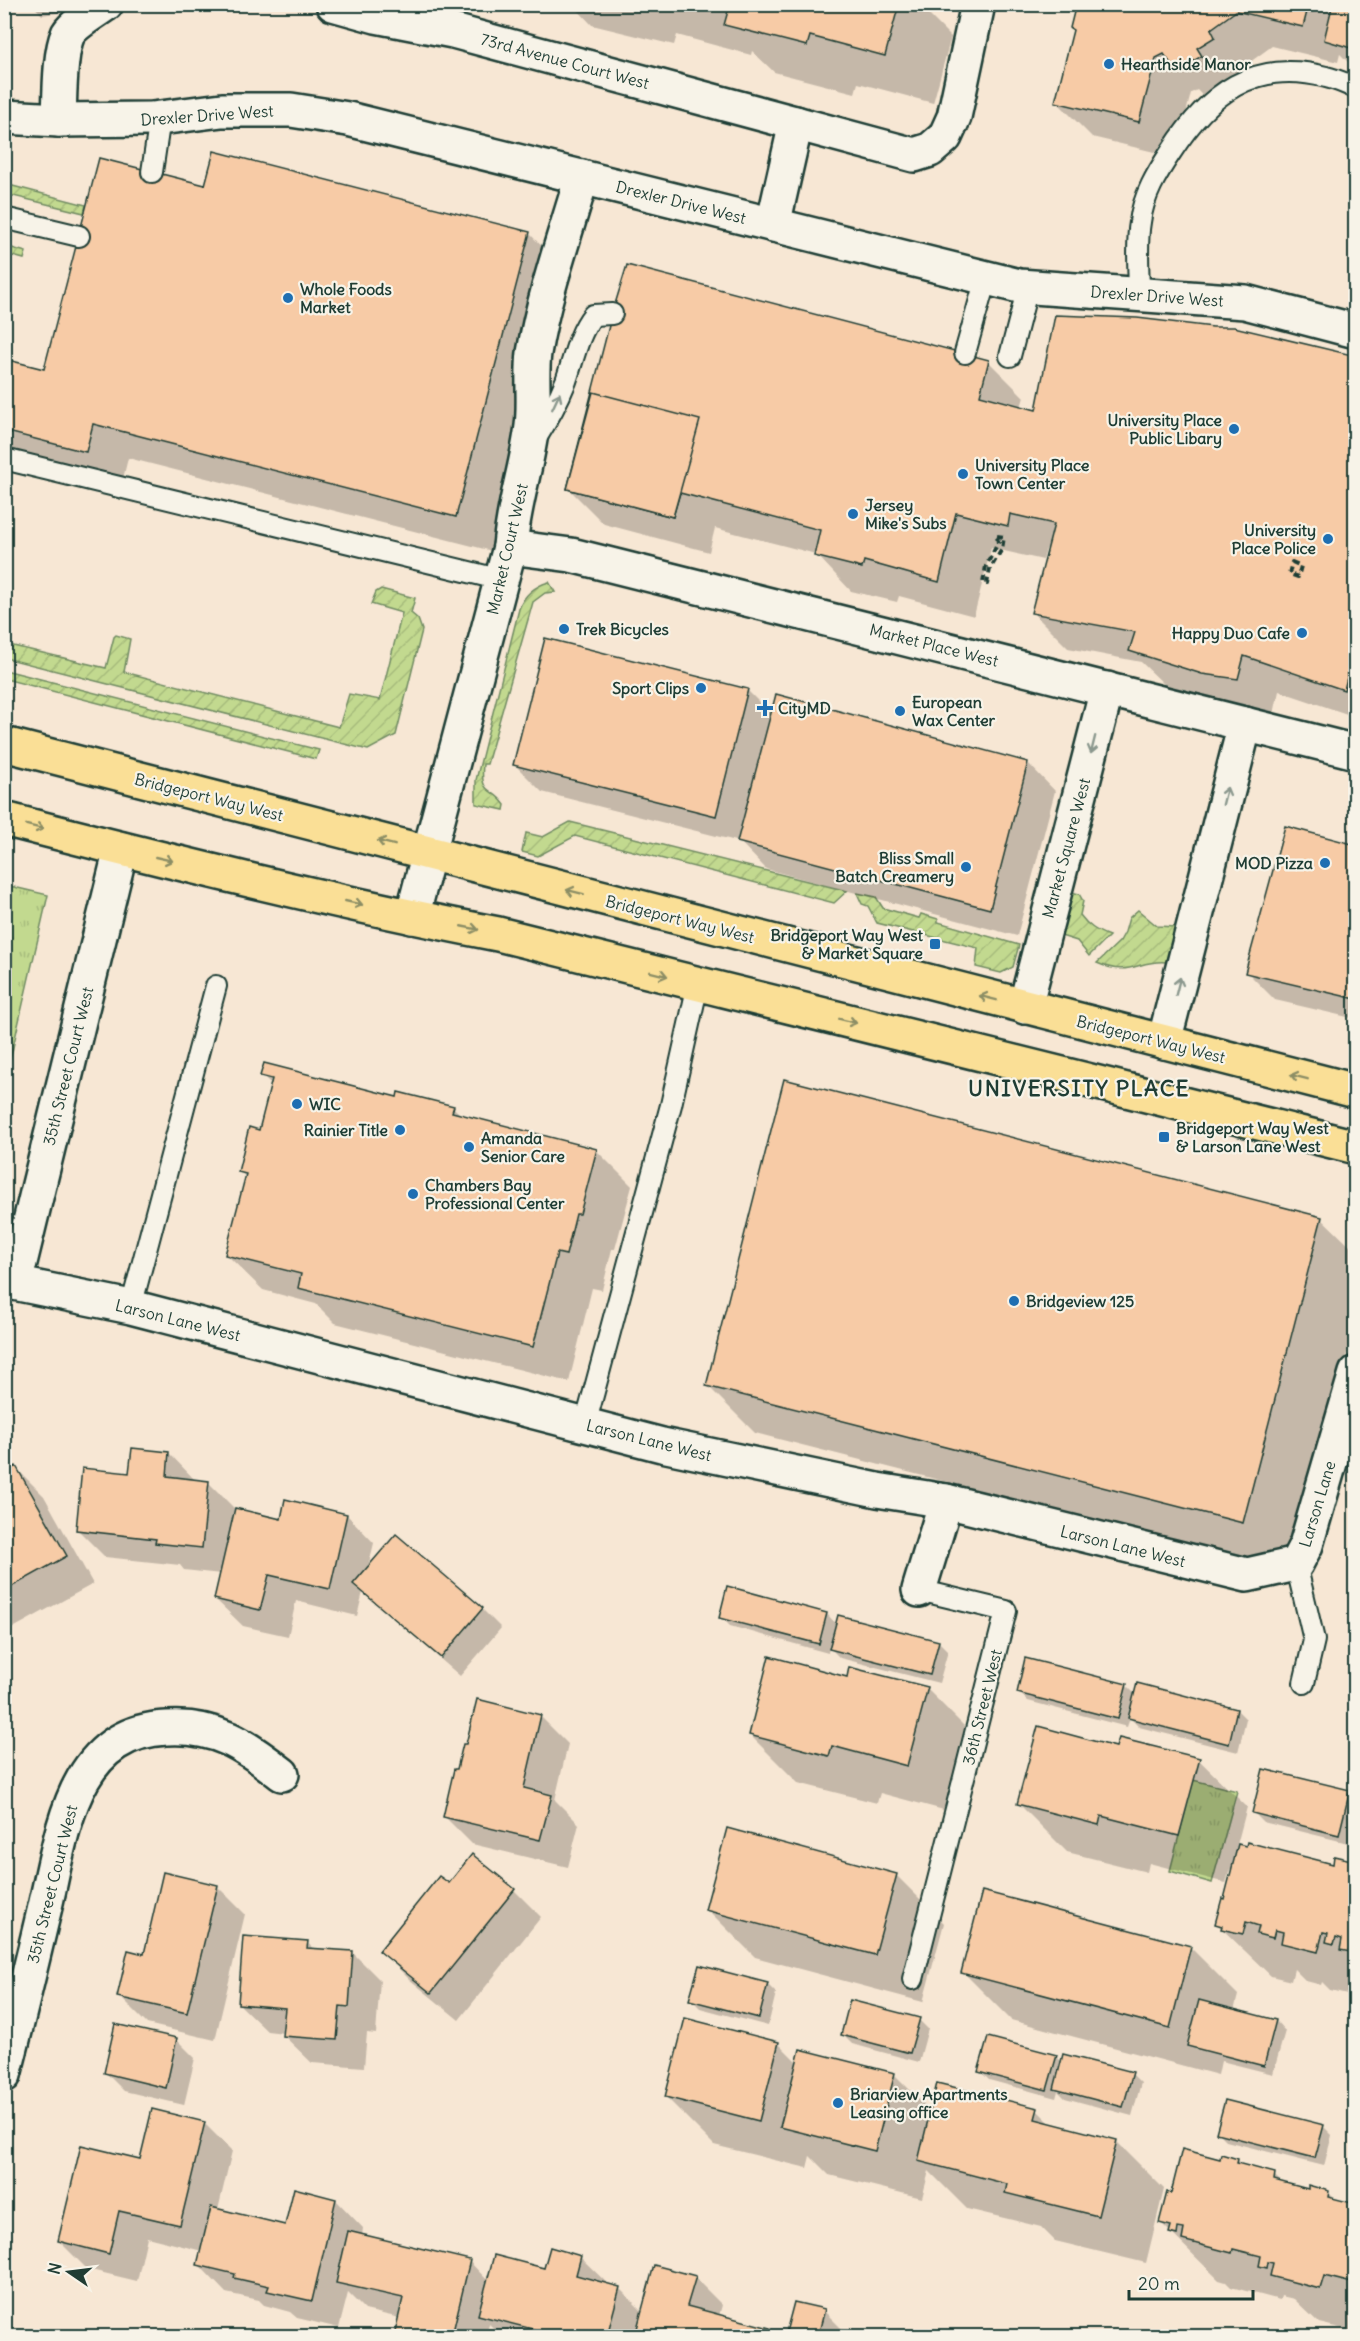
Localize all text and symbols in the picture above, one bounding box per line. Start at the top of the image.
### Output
street label: 73rd Avenue Court West [479,29,652,93]
place label: Hearthside Manor [1121,54,1251,74]
marker: Hearthside Manor [1102,57,1116,71]
street label: Drexler Drive West [140,100,275,130]
street label: Drexler Drive West [614,176,749,228]
place label: Whole Foods Market [300,279,392,317]
street label: Drexler Drive West [1090,281,1225,311]
marker: Whole Foods Market [281,291,295,305]
one-way arrow [551,393,563,411]
place label: University Place Public Libary [1108,410,1222,449]
marker: University Place Public Libary [1227,422,1241,436]
place label: University Place Town Center [975,455,1090,493]
marker: University Place Town Center [956,467,970,481]
street label: Market Court West [482,481,532,617]
place label: Jersey Mike's Subs [865,495,947,533]
marker: Jersey Mike's Subs [846,507,860,521]
place label: University Place Police [1232,520,1316,558]
marker: University Place Police [1321,532,1335,546]
place label: Trek Bicycles [576,619,669,640]
street label: Market Place West [867,619,1001,671]
marker: Trek Bicycles [557,622,571,636]
place label: Happy Duo Cafe [1172,623,1290,644]
marker: Happy Duo Cafe [1295,626,1309,640]
place label: Sport Clips [612,678,689,699]
marker: Sport Clips [694,681,708,695]
place label: European Wax Center [912,692,996,730]
place label: CityMD [778,698,831,719]
marker: CityMD [756,699,774,717]
marker: European Wax Center [893,704,907,718]
one-way arrow [1086,736,1098,755]
street label: Bridgeport Way West [133,769,286,825]
street label: Market Square West [1038,775,1094,920]
one-way arrow [1220,787,1232,806]
one-way arrow [26,821,45,833]
one-way arrow [377,837,396,848]
place label: Bliss Small Batch Creamery [835,848,954,887]
one-way arrow [154,853,173,865]
place label: MOD Pizza [1235,853,1313,873]
marker: MOD Pizza [1318,856,1332,870]
marker: Bliss Small Batch Creamery [959,860,973,874]
one-way arrow [566,885,585,897]
street label: Bridgeport Way West [604,891,757,947]
one-way arrow [344,898,363,910]
one-way arrow [459,923,479,934]
place label: Bridgeport Way West & Market Square [770,925,924,964]
marker: Bridgeport Way West & Market Square [928,937,942,951]
one-way arrow [649,969,668,981]
one-way arrow [1173,977,1185,996]
street label: 35th Street Court West [39,984,98,1147]
one-way arrow [978,991,997,1003]
street label: Bridgeport Way West [1075,1011,1228,1067]
one-way arrow [838,1016,857,1028]
one-way arrow [1290,1071,1309,1082]
district label: UNIVERSITY PLACE [968,1074,1190,1102]
place label: WIC [309,1094,341,1114]
marker: WIC [290,1097,304,1111]
place label: Bridgeport Way West & Larson Lane West [1176,1118,1329,1156]
place label: Rainier Title [304,1120,388,1140]
marker: Rainier Title [393,1123,407,1137]
place label: Amanda Senior Care [481,1128,565,1166]
marker: Bridgeport Way West & Larson Lane West [1157,1130,1171,1144]
marker: Amanda Senior Care [462,1140,476,1154]
place label: Chambers Bay Professional Center [425,1175,565,1213]
marker: Chambers Bay Professional Center [406,1187,420,1201]
place label: Bridgeview 125 [1026,1291,1134,1312]
marker: Bridgeview 125 [1007,1294,1021,1308]
street label: Larson Lane West [113,1295,243,1345]
street label: Larson Lane West [584,1415,714,1465]
street label: Larson Lane [1294,1458,1340,1550]
street label: Larson Lane West [1058,1521,1188,1571]
street label: 36th Street West [958,1646,1006,1767]
street label: 35th Street Court West [23,1802,82,1965]
place label: Briarview Apartments Leasing office [850,2084,1008,2123]
marker: Briarview Apartments Leasing office [831,2096,845,2110]
north arrow [39,2242,99,2302]
text: N [43,2261,65,2276]
scale bar [1129,2263,1254,2301]
text: 20 m [1138,2272,1180,2295]

